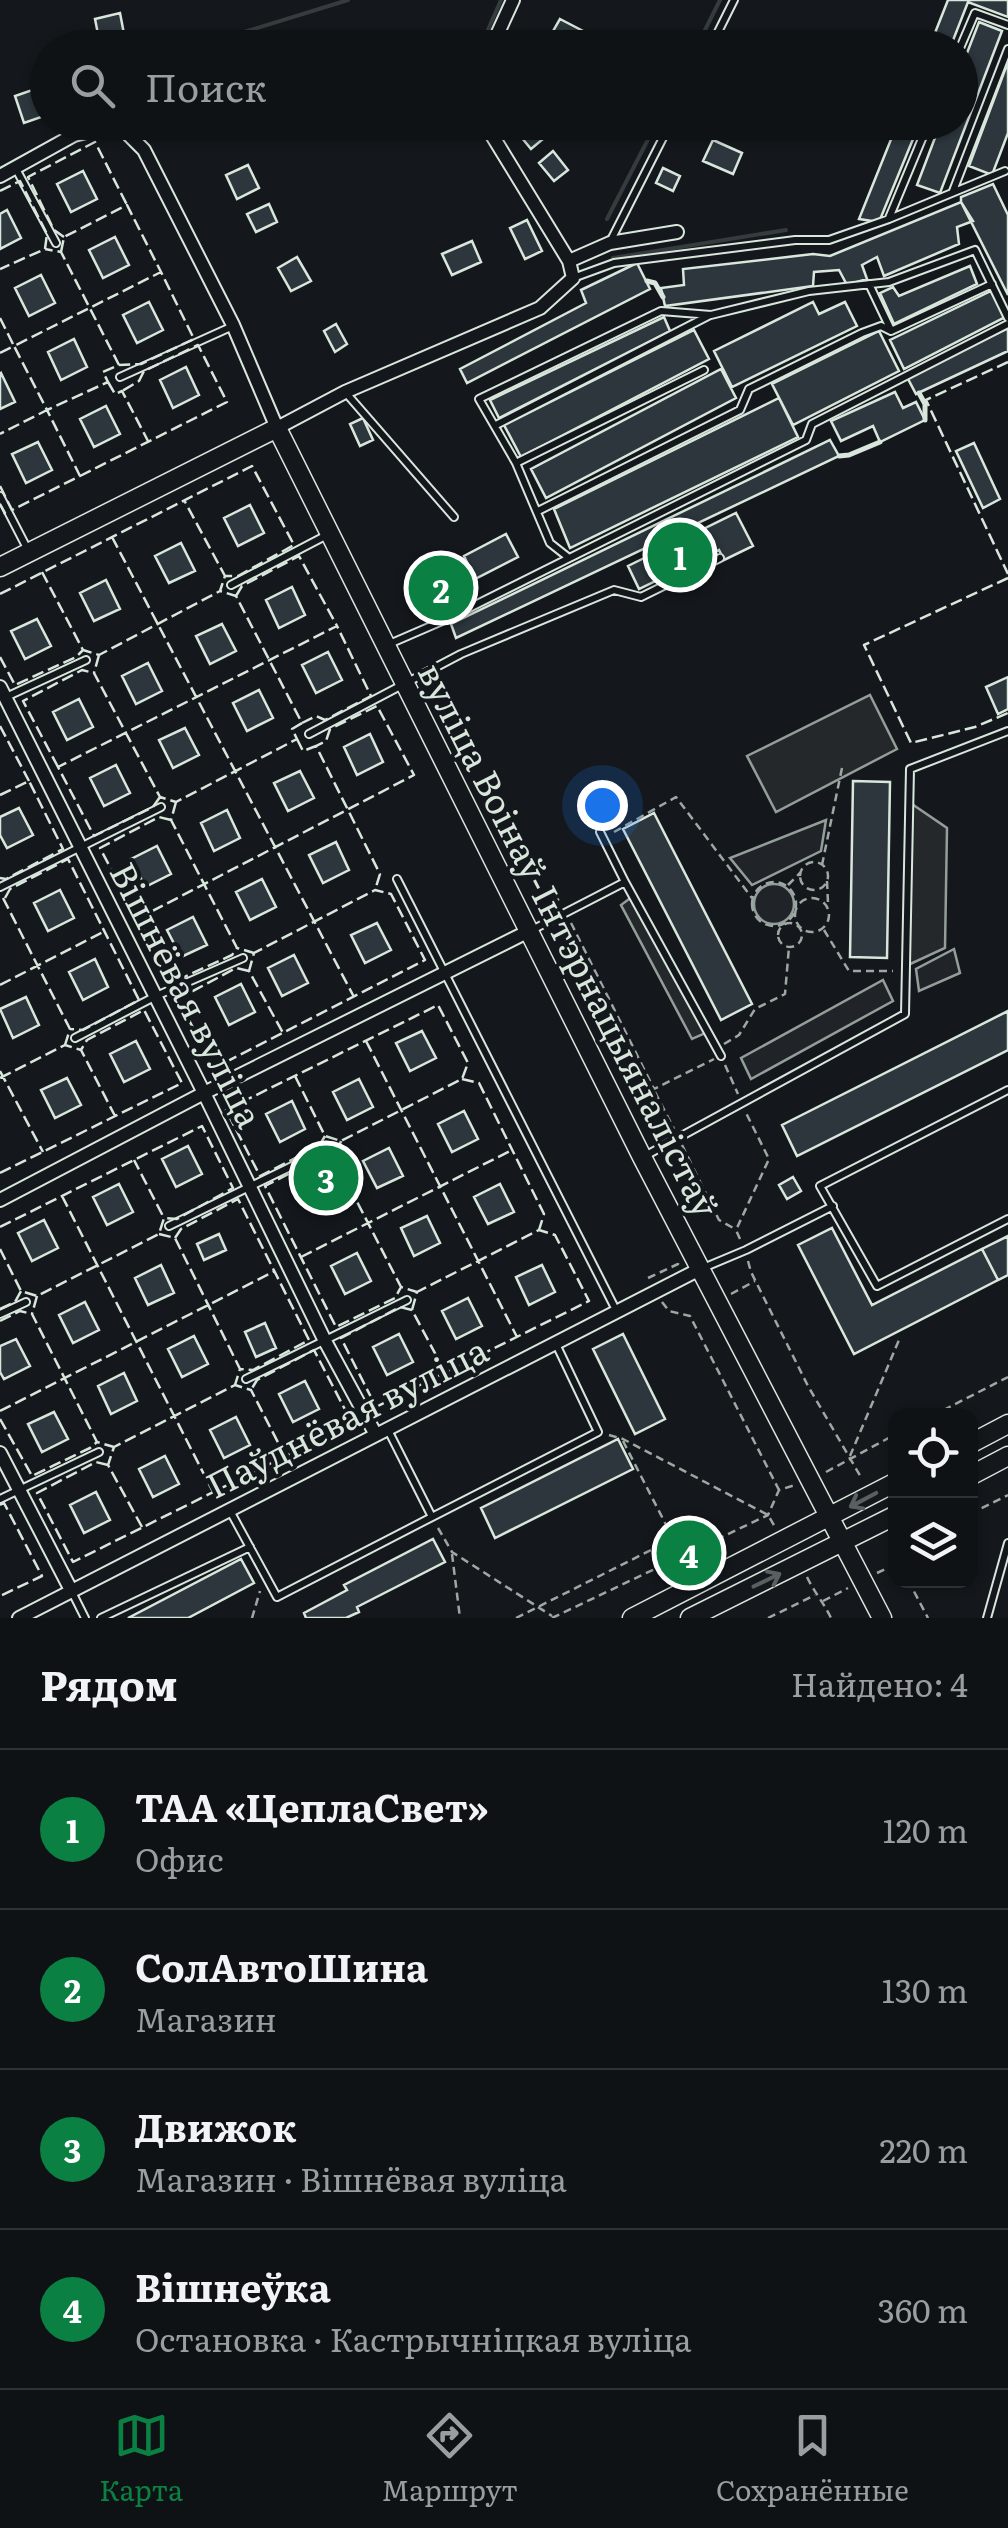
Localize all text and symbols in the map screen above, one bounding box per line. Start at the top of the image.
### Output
search box [30,30,978,140]
text: Поиск [145,57,267,114]
icon: search [65,58,120,113]
pin: 1 [648,518,712,592]
pin: 2 [408,550,474,626]
street label: вуліца Воінаў-Інтэрнацыяналістаў [407,653,733,1226]
your location [577,780,628,831]
street label: Вішнёвая вуліца [99,852,277,1136]
pin: 3 [294,1140,358,1216]
street label: Паўднёвая вуліца [196,1322,496,1510]
map controls [888,1408,978,1588]
button: locate [888,1408,978,1498]
one-way arrow [848,1490,878,1510]
button: layers [888,1498,978,1588]
pin: 4 [656,1516,722,1590]
one-way arrow [751,1570,781,1589]
text: Рядом [40,1652,178,1714]
text: Найдено: 4 [791,1659,968,1707]
text: ТАА «ЦеплаСвет» [135,1777,489,1834]
text: 1 [66,1805,79,1853]
text: 120 m [883,1805,968,1853]
text: Офис [135,1834,223,1882]
text: СолАвтоШина [135,1937,428,1994]
text: 2 [64,1965,81,2013]
text: 130 m [882,1965,968,2013]
text: Магазин [135,1994,277,2042]
text: Движок [135,2097,297,2154]
text: 3 [64,2125,81,2173]
text: 220 m [880,2125,968,2173]
text: Магазин · Вішнёвая вуліца [135,2154,567,2202]
text: Вішнеўка [135,2257,331,2314]
text: 4 [63,2285,82,2333]
text: 360 m [878,2285,968,2333]
text: Остановка · Кастрычніцкая вуліца [135,2314,692,2362]
tab: Карта [99,2408,183,2510]
tab: Маршрут [382,2408,518,2510]
tab: Сохранённые [716,2408,909,2510]

